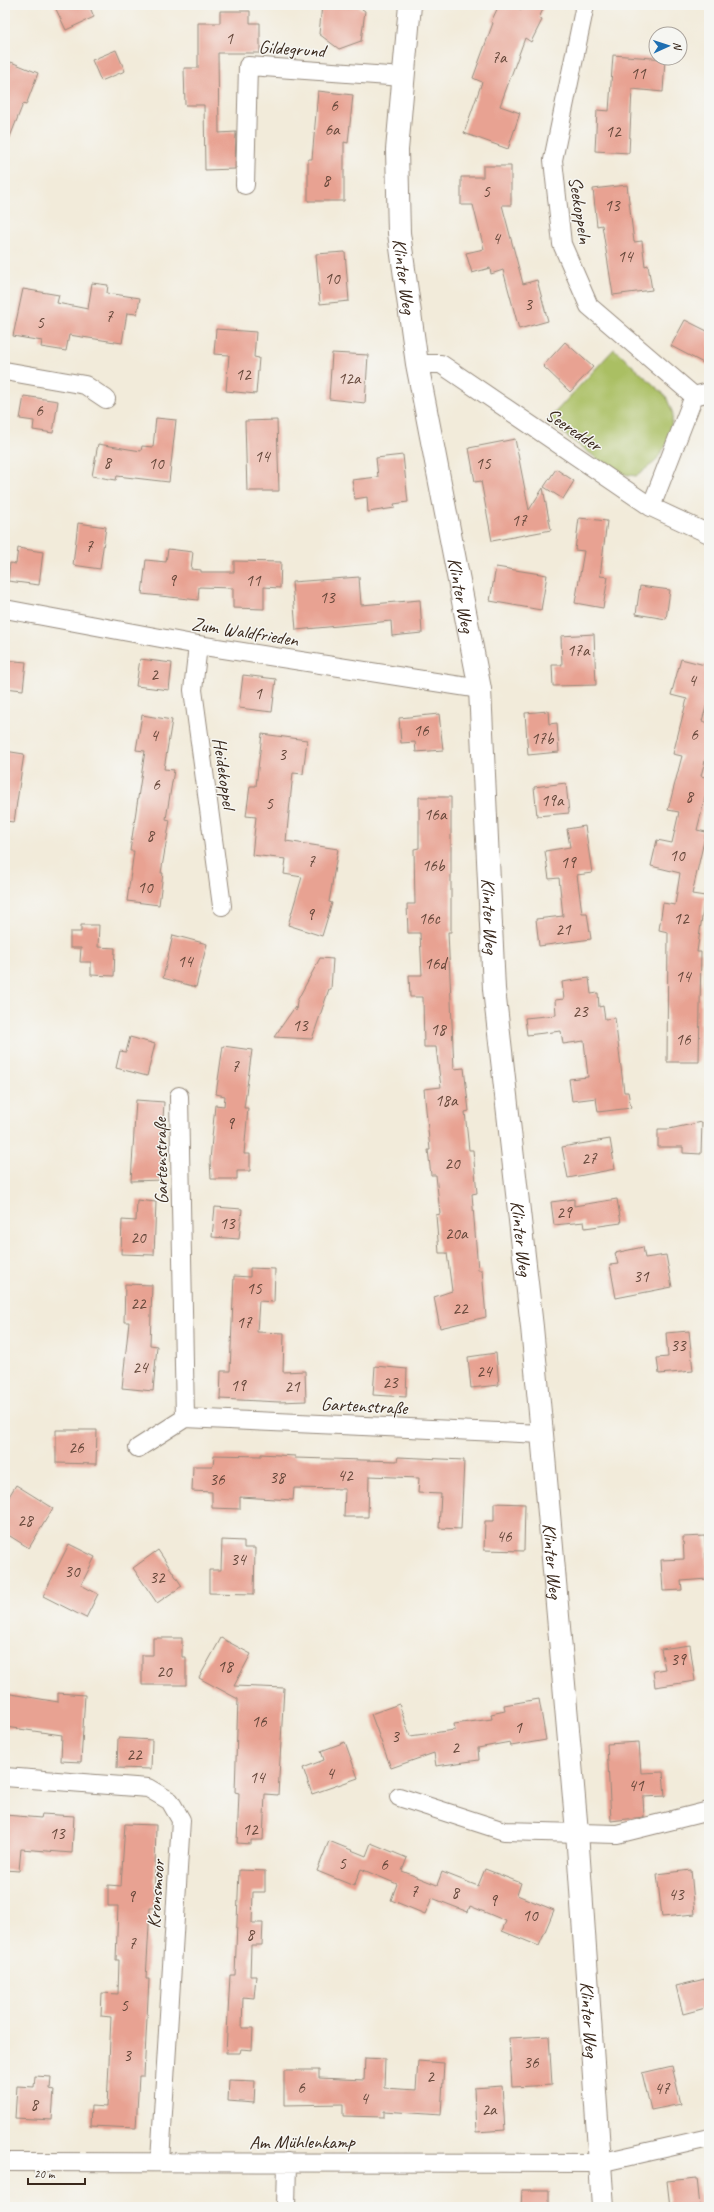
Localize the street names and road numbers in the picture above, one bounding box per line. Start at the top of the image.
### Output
street label: Gildegrund [258,35,328,63]
street label: Seekoppeln [563,175,597,246]
street label: Klinter Weg [387,237,421,316]
street label: Seeredder [541,402,608,458]
street label: Klinter Weg [442,556,480,636]
street label: Zum Waldfrieden [190,612,300,652]
street label: Heidekoppel [207,736,241,814]
street label: Klinter Weg [476,878,503,955]
street label: Gartenstraße [148,1116,174,1204]
street label: Klinter Weg [505,1199,537,1278]
street label: Gartenstraße [320,1392,410,1420]
street label: Klinter Weg [537,1522,568,1601]
street label: Kronsmoor [142,1858,170,1929]
street label: Klinter Weg [574,1981,604,2059]
street label: Am Mühlenkamp [249,2130,357,2154]

